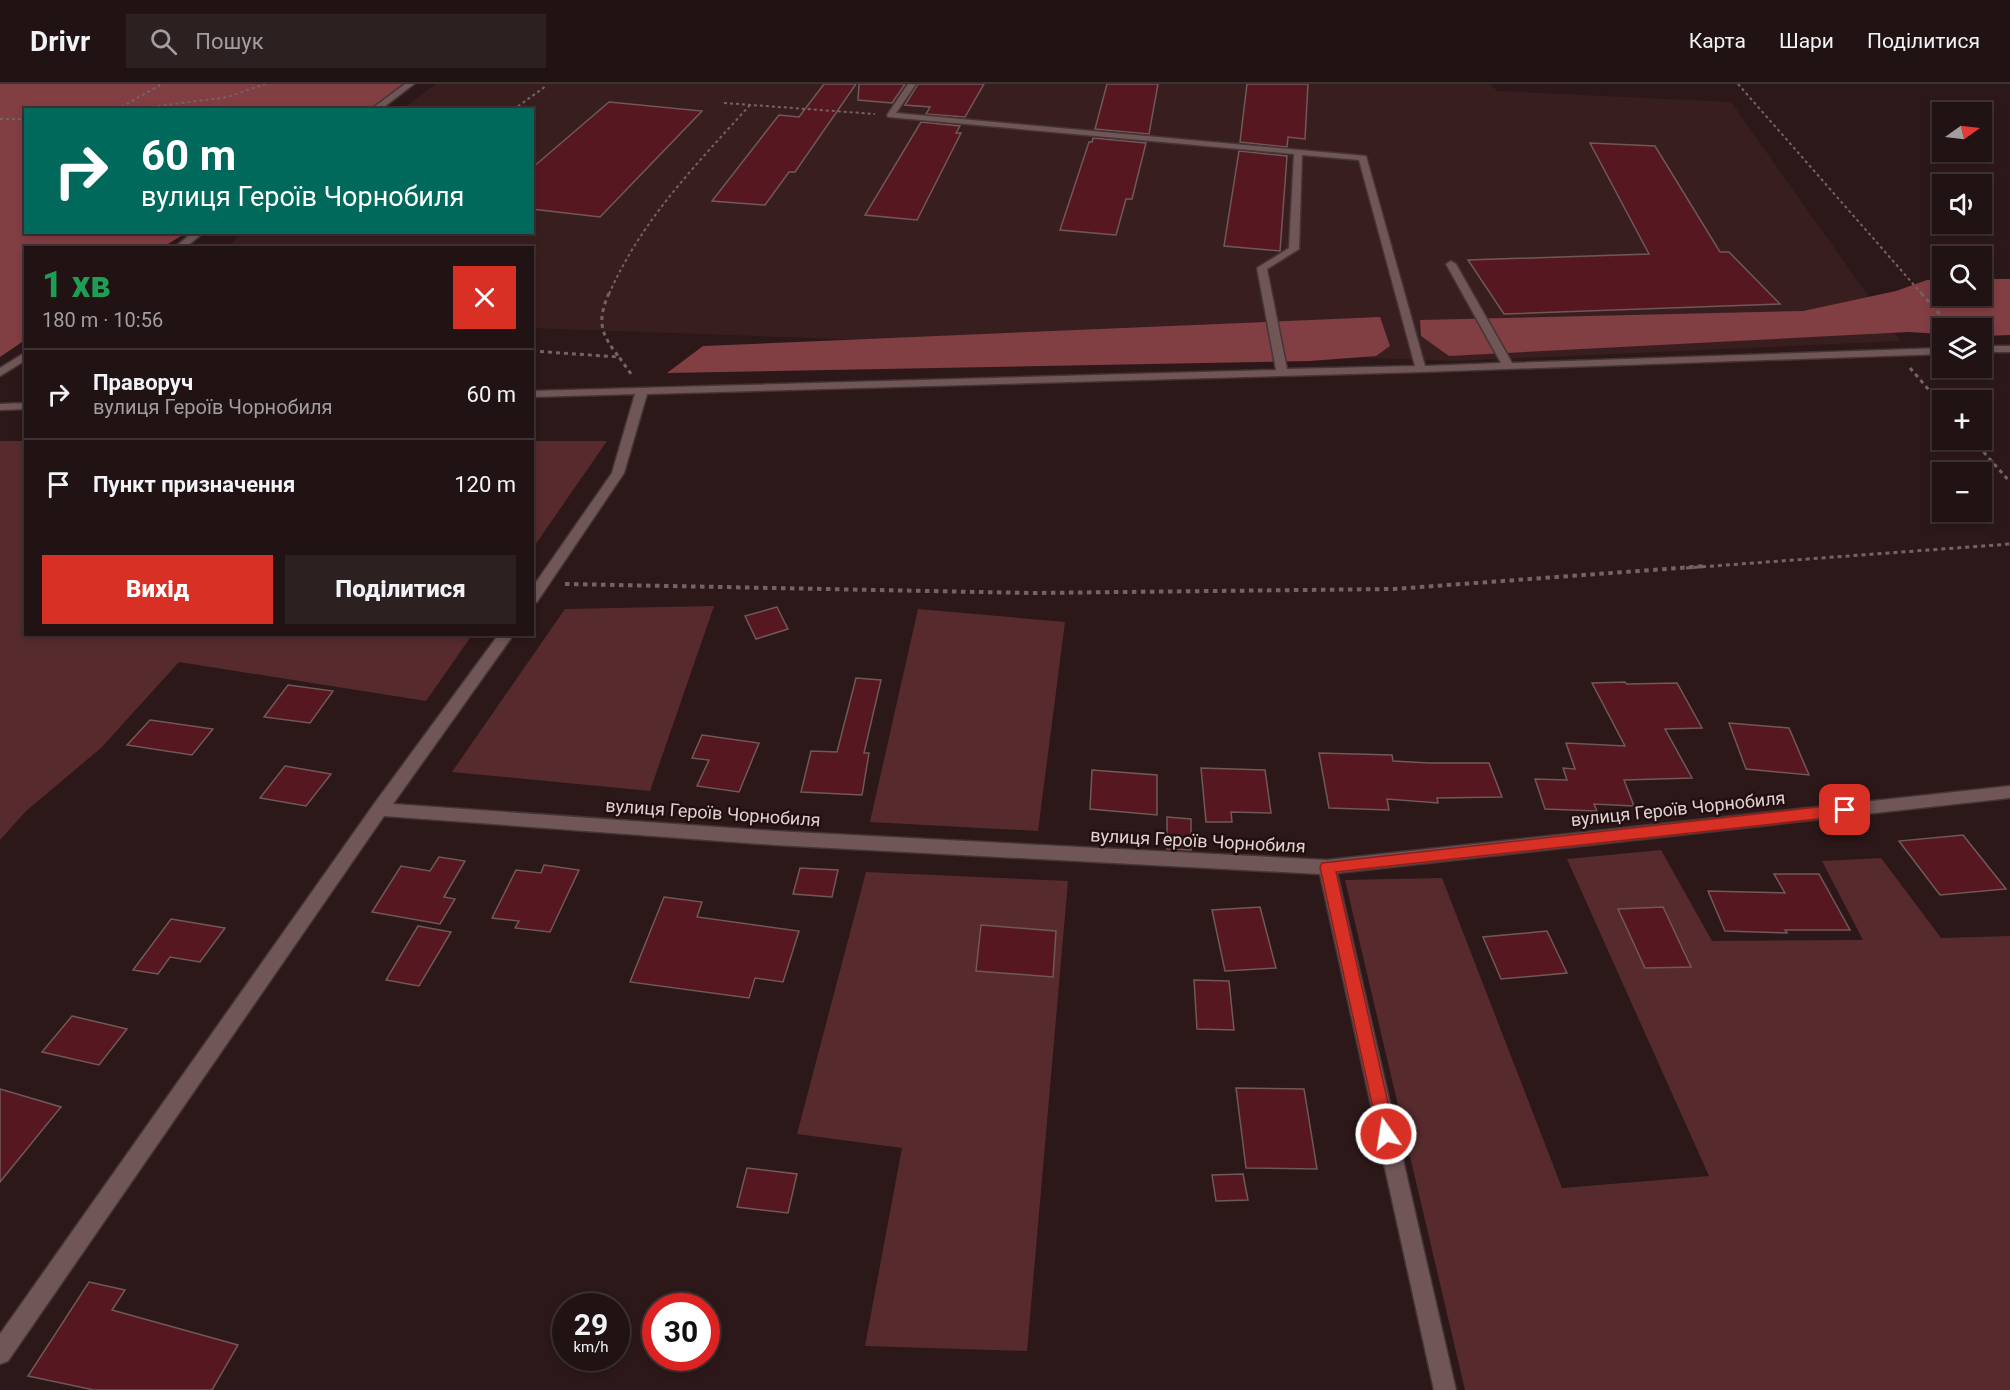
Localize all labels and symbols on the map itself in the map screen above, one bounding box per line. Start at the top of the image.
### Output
north arrow [1932,102,1992,162]
pin [1819,784,1870,835]
street label: вулиця Героїв Чорнобиля [1570,787,1786,830]
street label: вулиця Героїв Чорнобиля [605,795,821,830]
street label: вулиця Героїв Чорнобиля [1090,824,1306,857]
position arrow [1354,1102,1418,1166]
speed limit sign: 30 [642,1293,720,1371]

